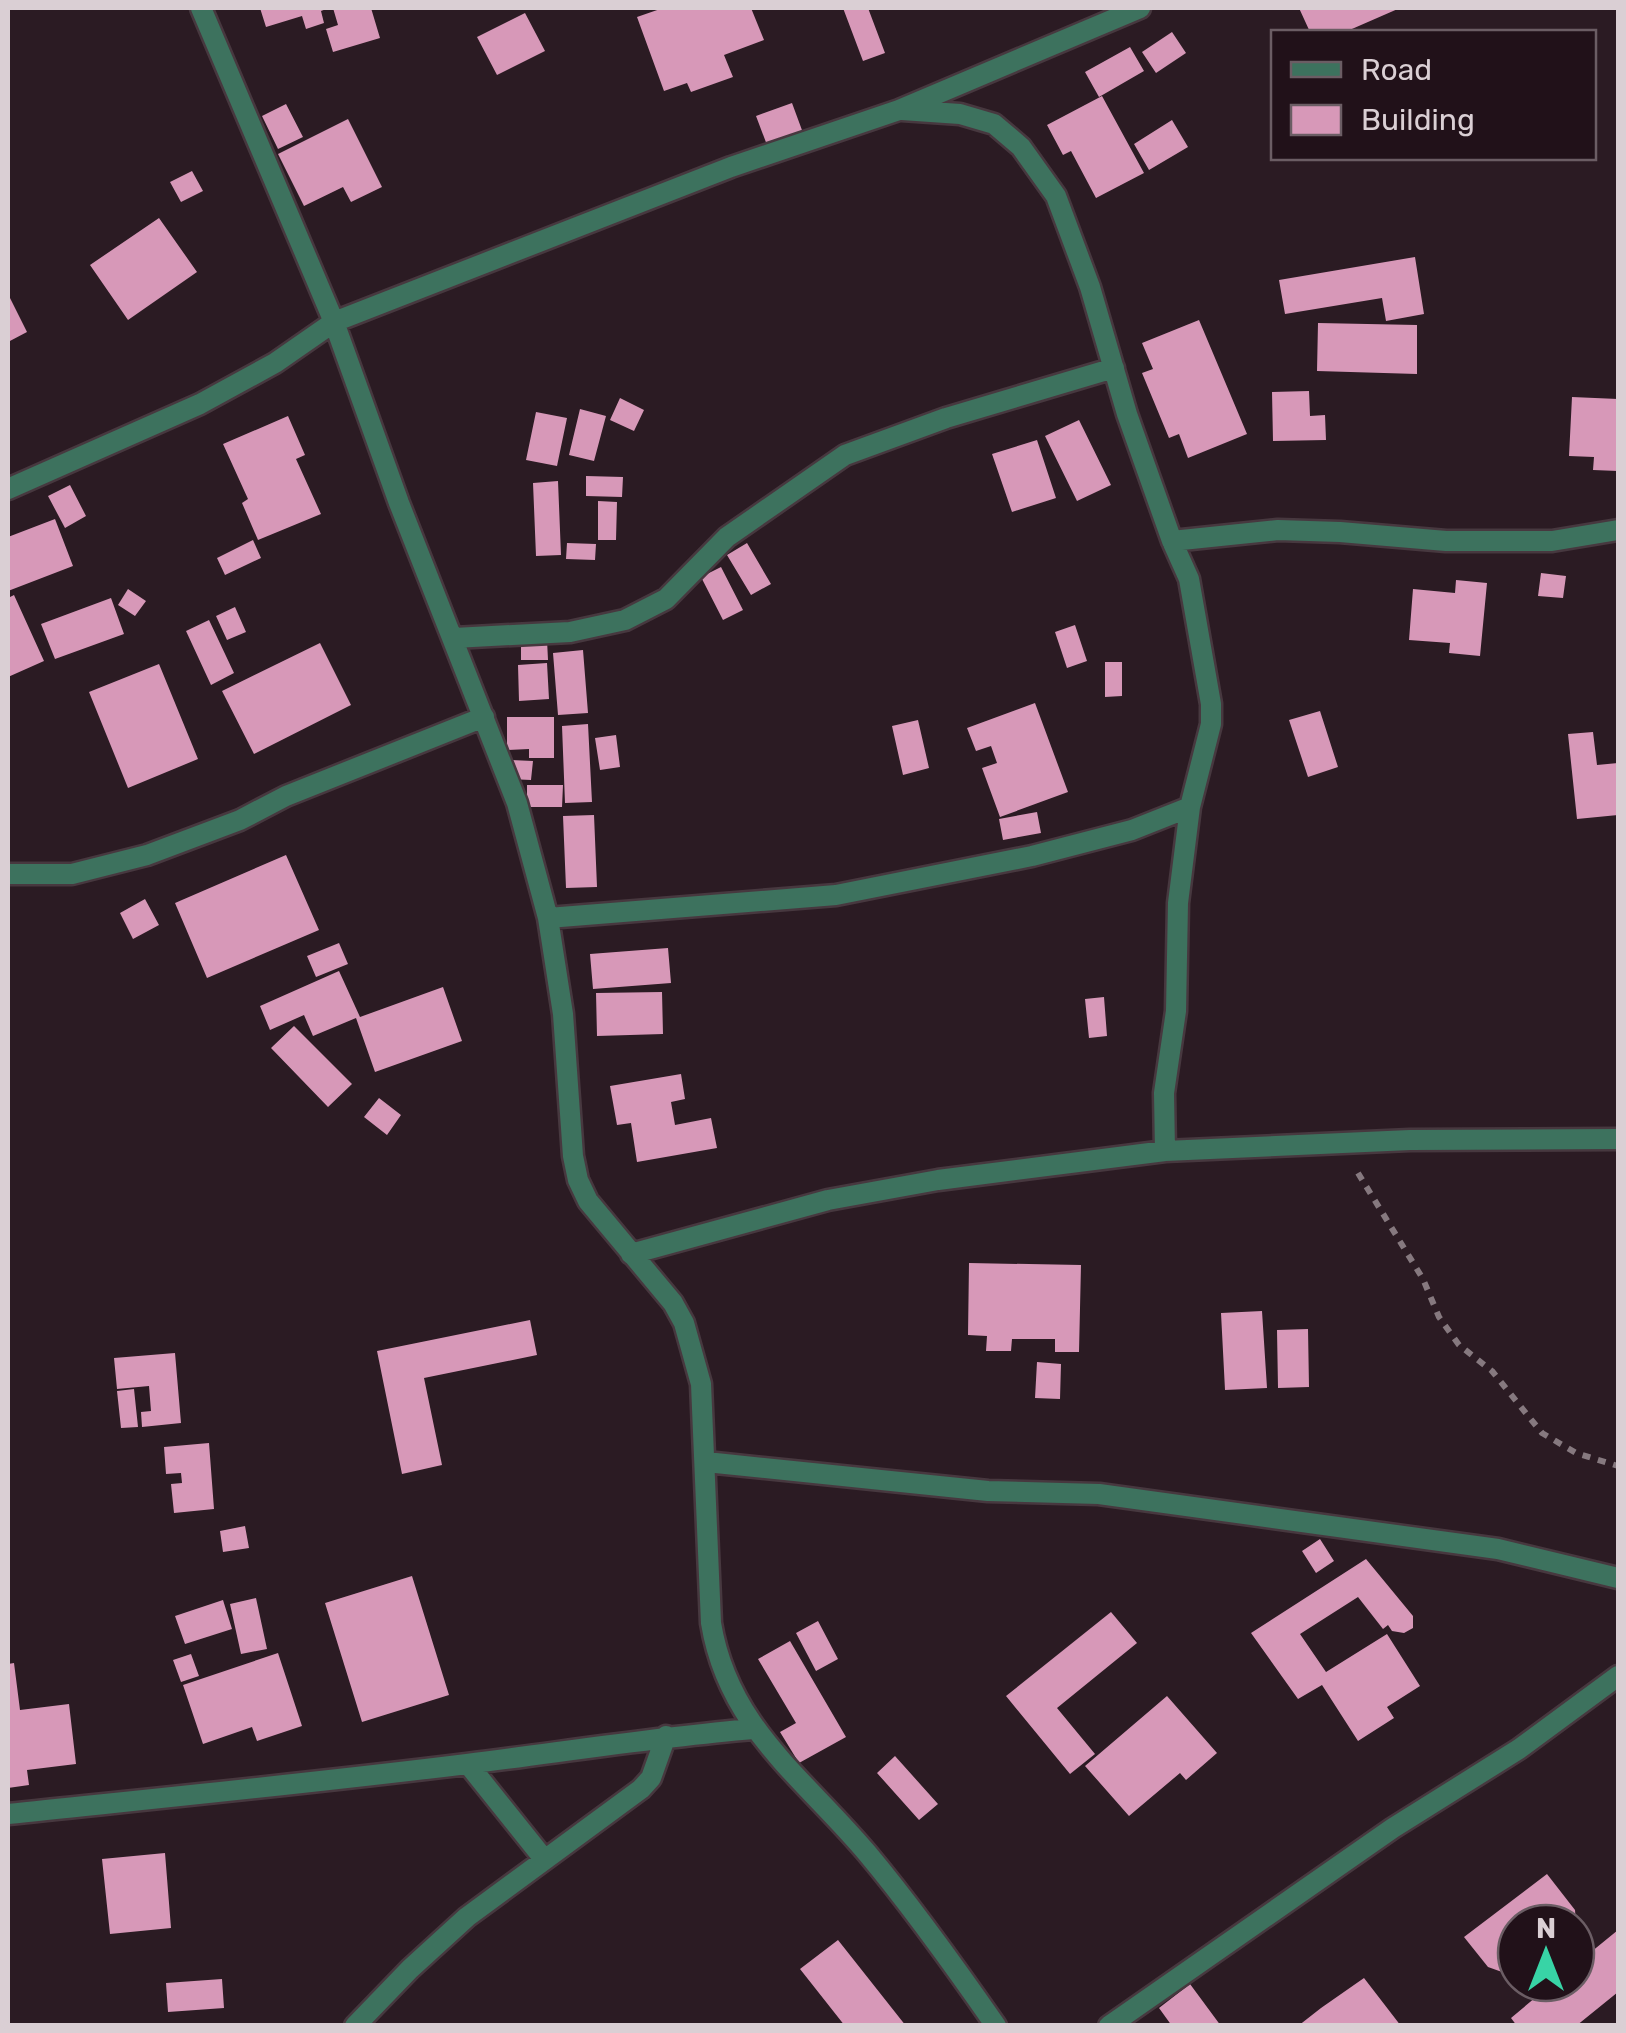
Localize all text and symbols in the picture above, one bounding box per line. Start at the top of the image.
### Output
legend [1271,30,1596,160]
text: Road [1361,52,1432,88]
text: Building [1361,102,1475,138]
north arrow [1496,1903,1596,2003]
text: N [1536,1912,1556,1945]

